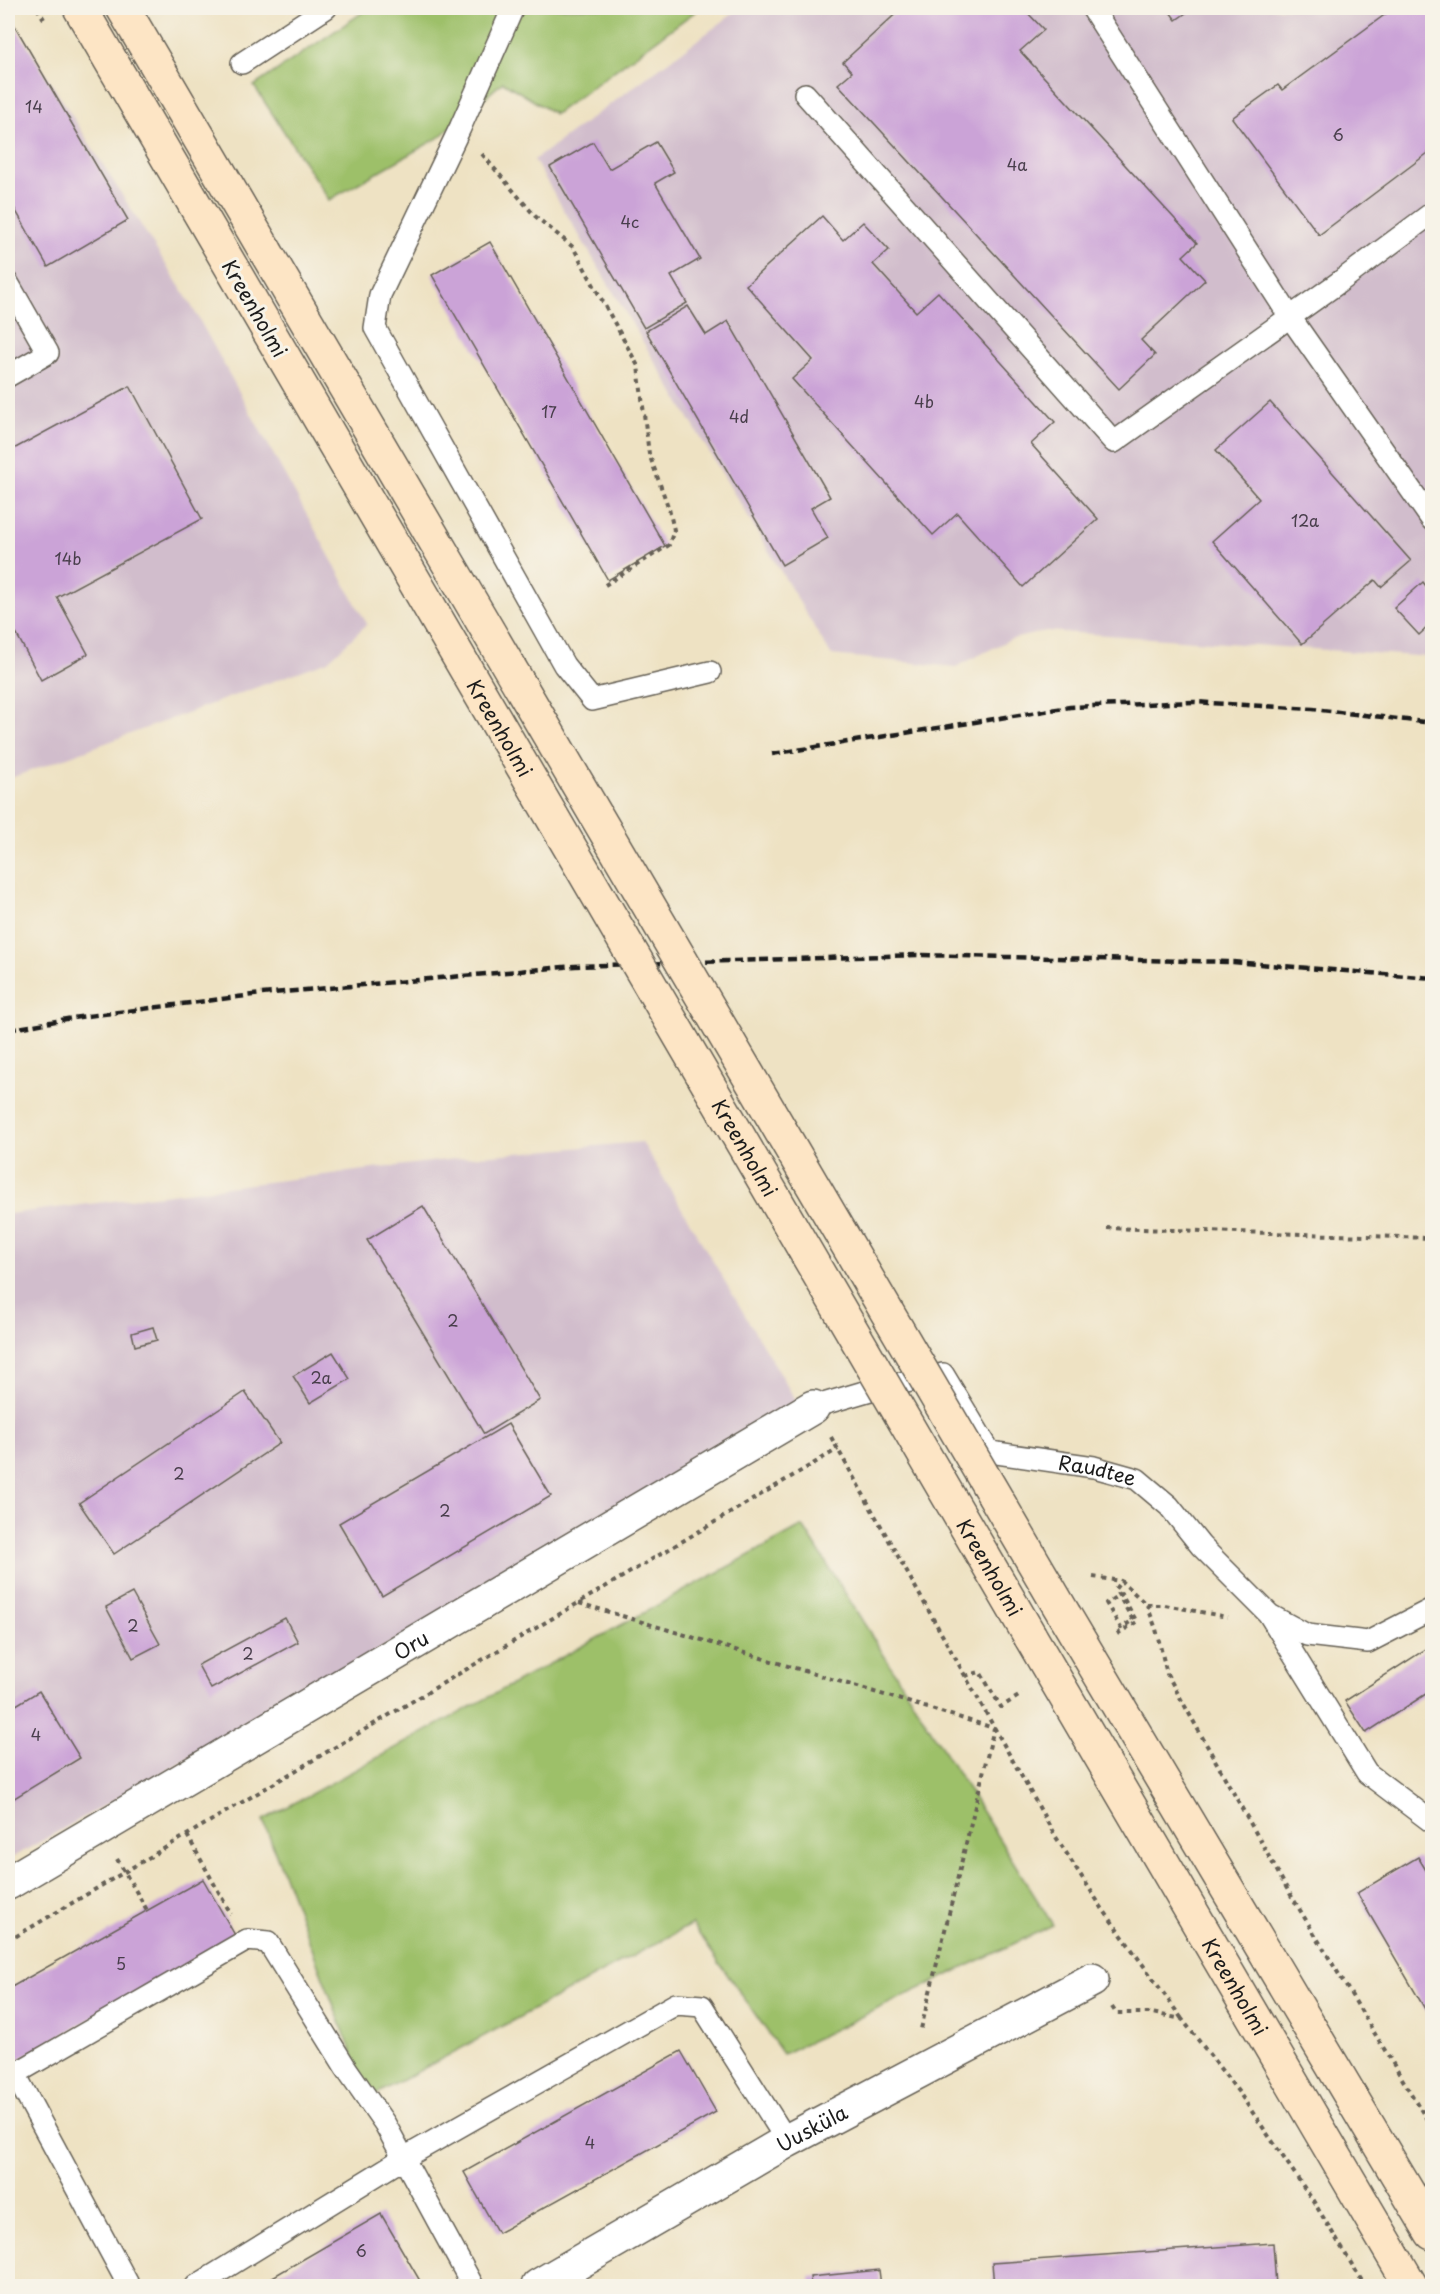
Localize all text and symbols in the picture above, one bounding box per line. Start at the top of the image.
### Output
house number: 14 [25,94,43,118]
house number: 6 [1332,122,1344,146]
house number: 4a [1007,152,1027,176]
house number: 4c [621,209,639,233]
street label: Kreenholmi [215,253,295,363]
house number: 4b [914,389,934,413]
house number: 17 [541,399,557,423]
house number: 4d [729,404,749,428]
house number: 12a [1291,508,1319,532]
house number: 14b [54,546,82,570]
street label: Kreenholmi [460,673,540,782]
street label: Kreenholmi [705,1093,785,1202]
house number: 2 [447,1308,459,1332]
house number: 2a [311,1365,332,1389]
street label: Raudtee [1056,1447,1140,1493]
house number: 2 [173,1461,185,1485]
house number: 2 [439,1498,451,1522]
street label: Kreenholmi [950,1513,1030,1622]
house number: 2 [127,1613,139,1637]
street label: Oru [387,1623,434,1667]
house number: 2 [242,1641,254,1665]
house number: 4 [31,1722,41,1746]
street label: Kreenholmi [1195,1932,1276,2041]
house number: 5 [116,1951,126,1975]
street label: Uusküla [770,2097,853,2159]
house number: 4 [585,2130,595,2154]
house number: 6 [355,2238,367,2262]

